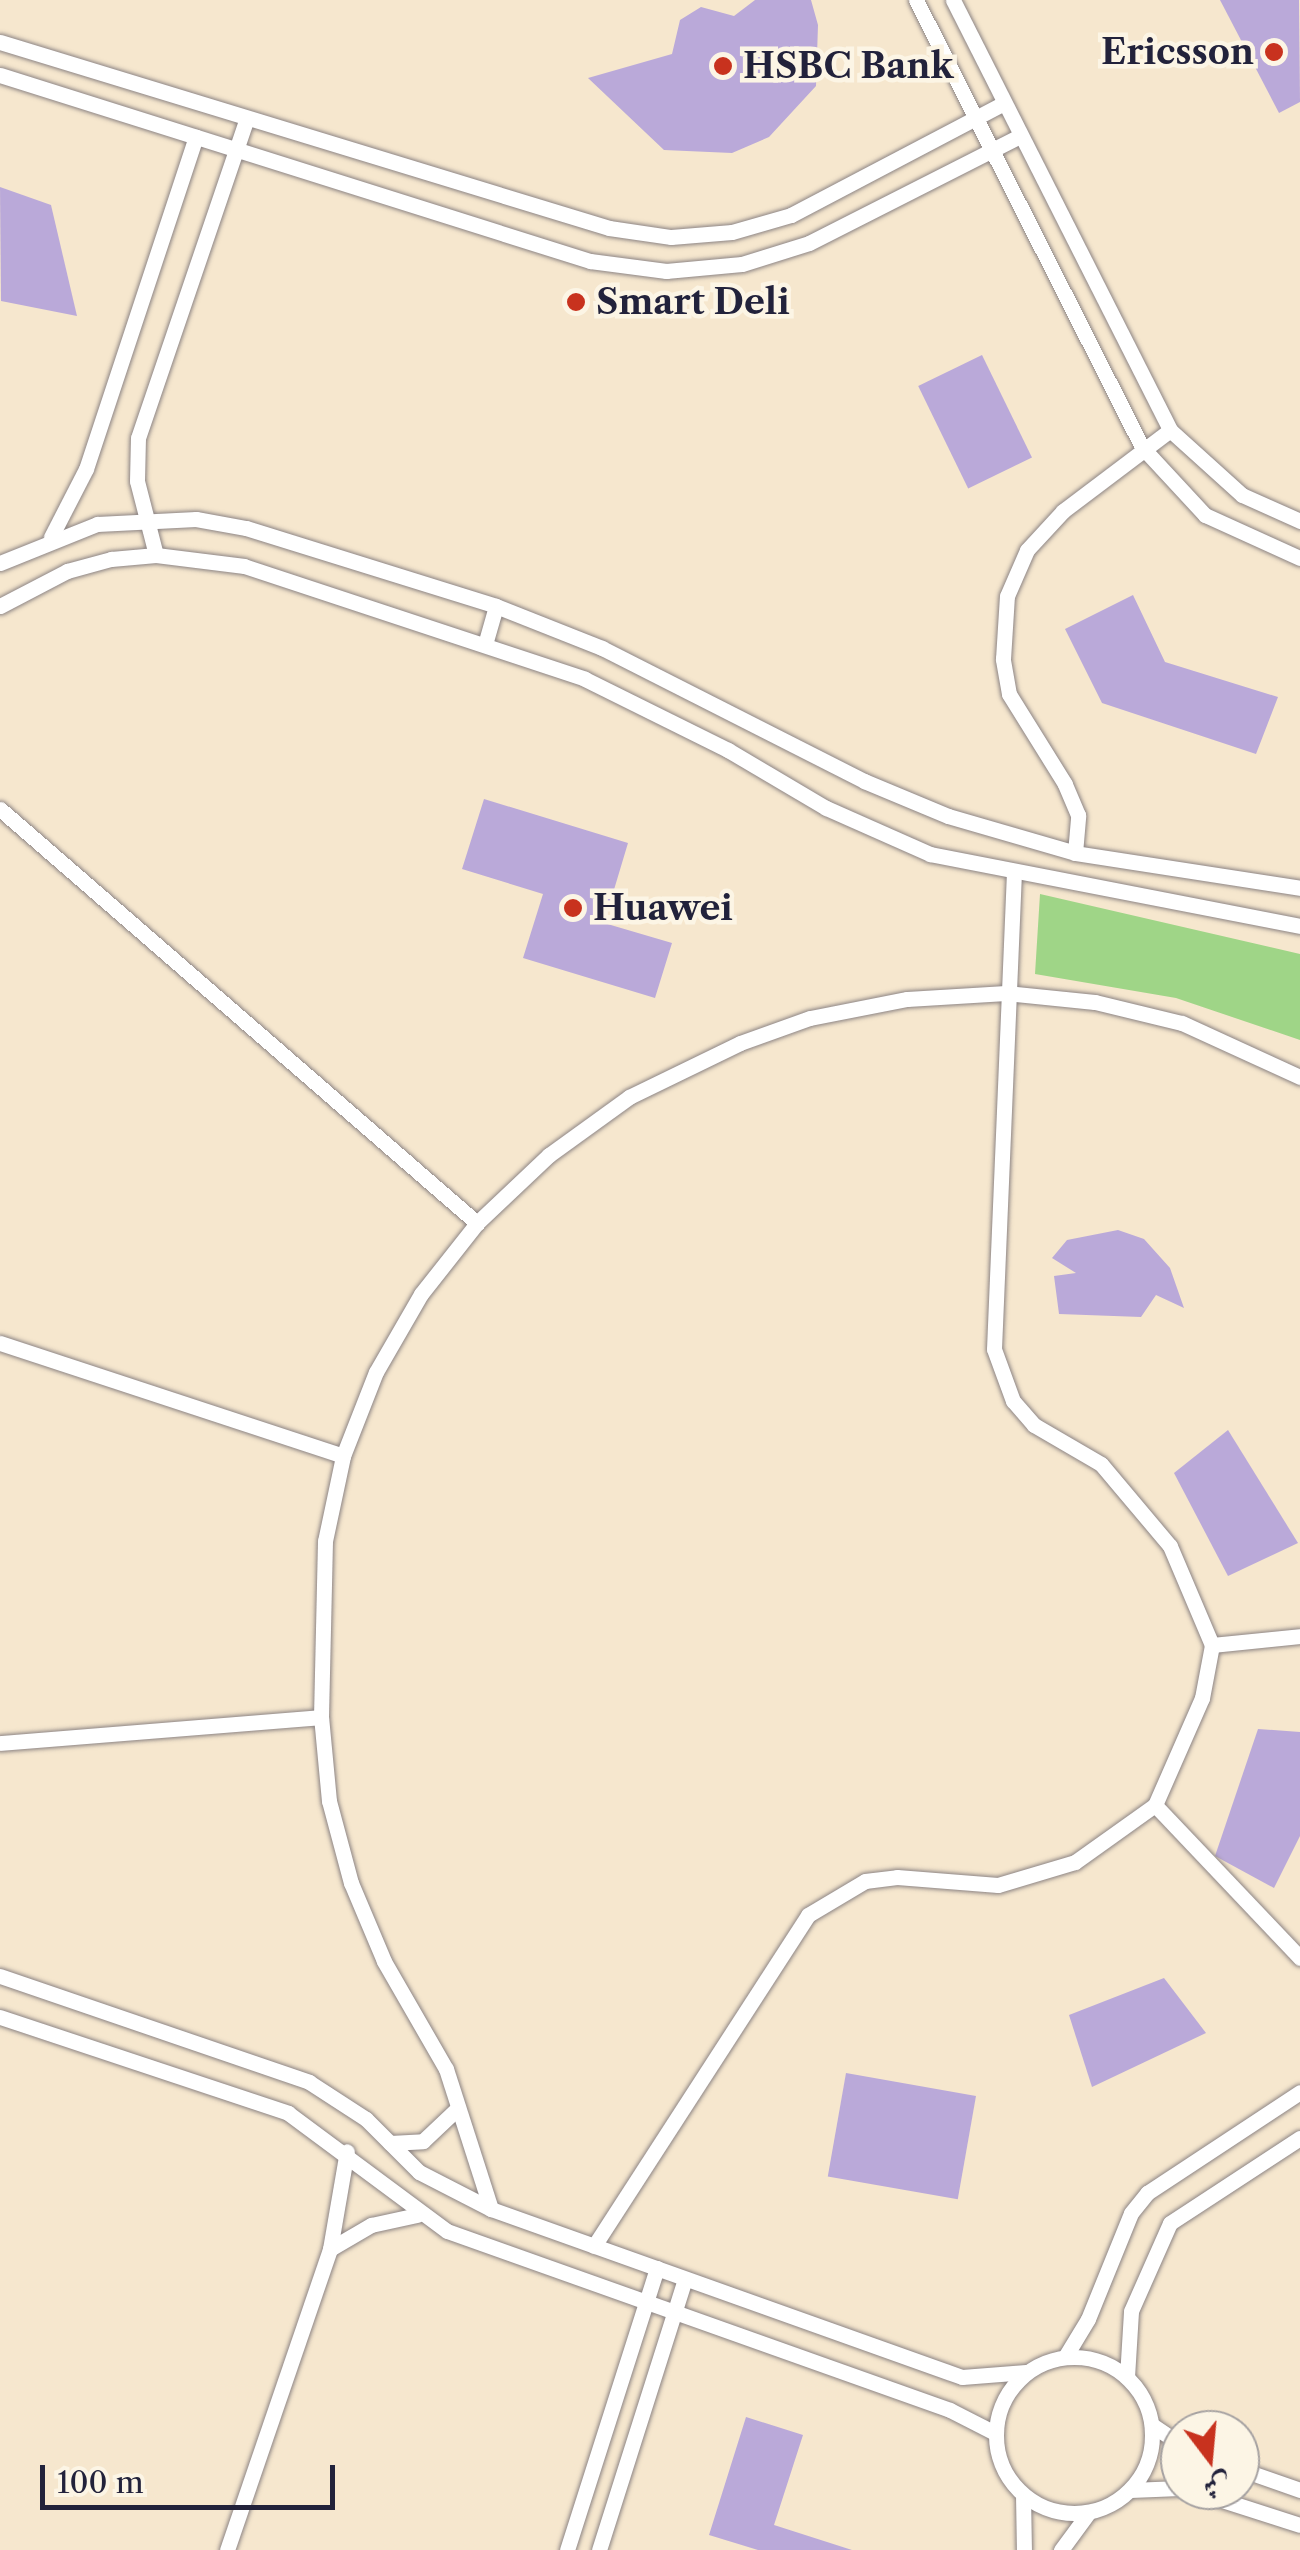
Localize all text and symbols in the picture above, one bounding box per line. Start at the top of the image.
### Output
place label: Ericsson [1101,31,1254,73]
marker: Ericsson [1263,41,1285,63]
place label: HSBC Bank [743,45,954,87]
marker: HSBC Bank [712,55,734,77]
place label: Smart Deli [596,281,790,323]
marker: Smart Deli [565,291,587,313]
place label: Huawei [593,887,733,929]
marker: Huawei [562,897,584,919]
north arrow [1160,2410,1260,2510]
scale bar [45,2445,340,2507]
text: 100 m [57,2464,144,2501]
text: ش [1200,2467,1236,2507]

